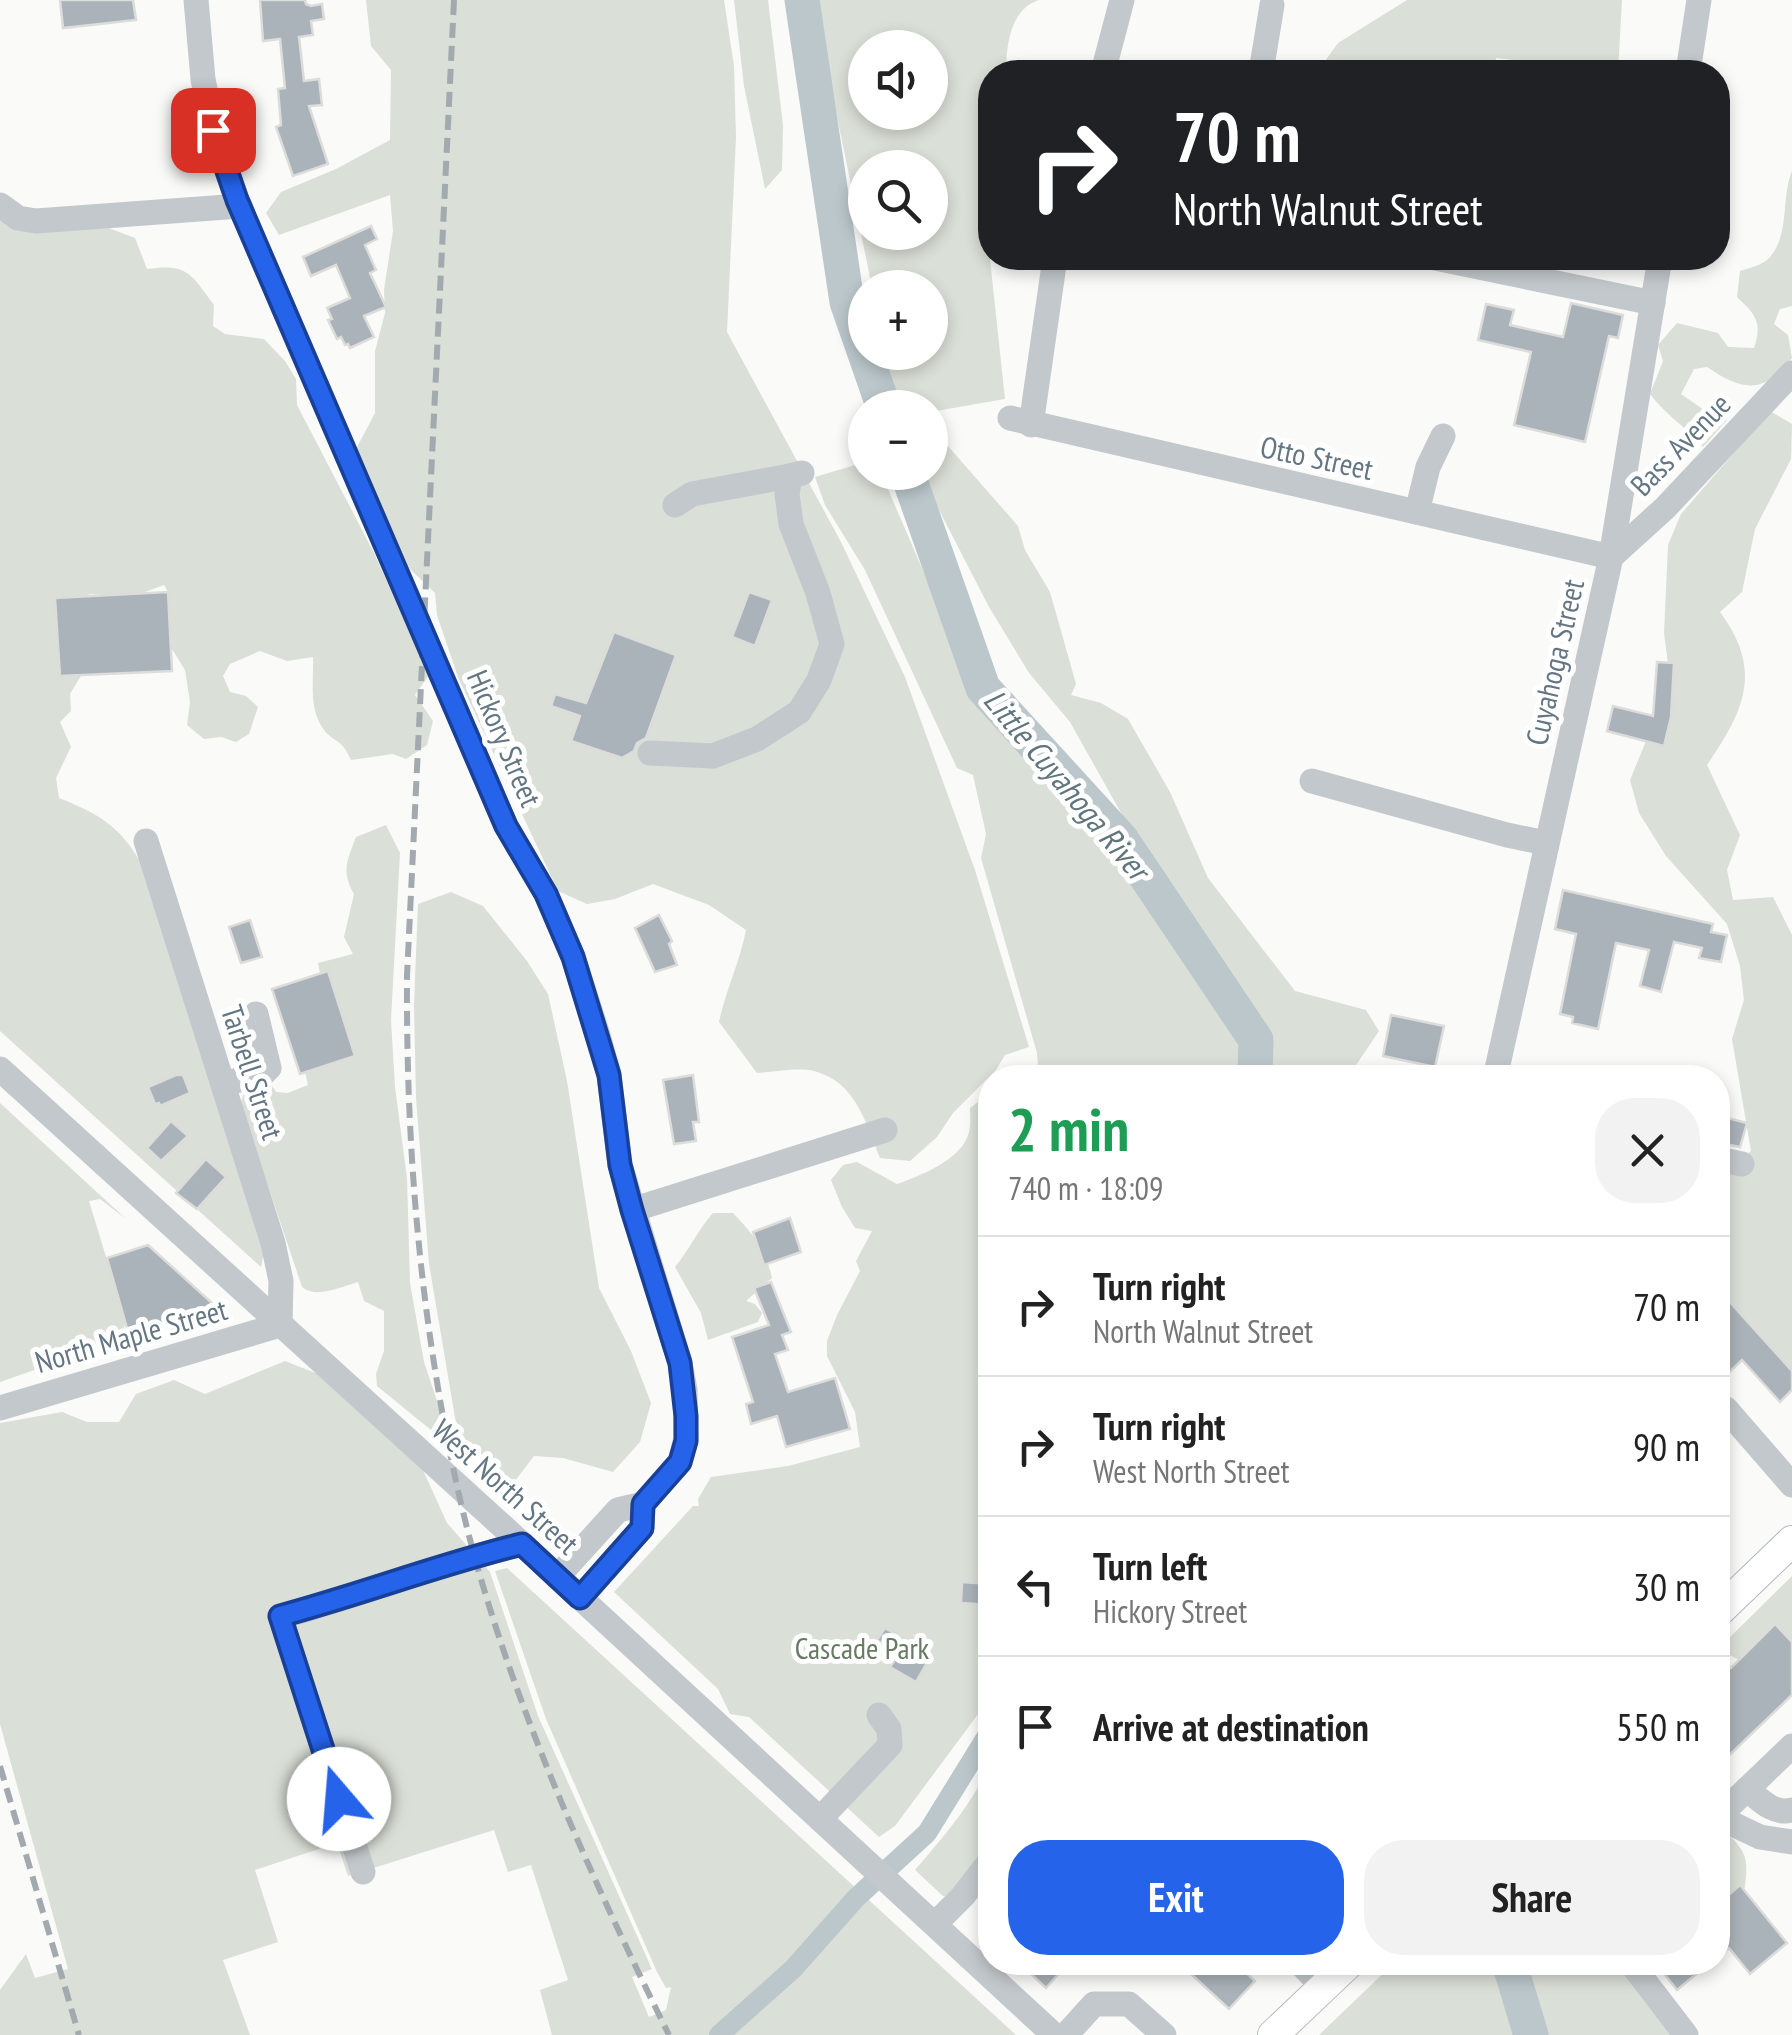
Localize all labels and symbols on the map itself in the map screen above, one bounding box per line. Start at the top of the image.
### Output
pin [171,88,256,173]
street label: Bass Avenue [1622,384,1738,504]
street label: Otto Street [1257,426,1378,488]
street label: Cuyahoga Street [1516,574,1592,749]
street label: Hickory Street [459,664,552,813]
water label: Little Cuyahoga River [975,680,1162,891]
street label: Tarbell Street [213,1000,293,1145]
street label: North Maple Street [31,1289,232,1381]
street label: West North Street [425,1410,588,1563]
park label: Cascade Park [795,1628,930,1667]
position arrow [287,1747,391,1851]

